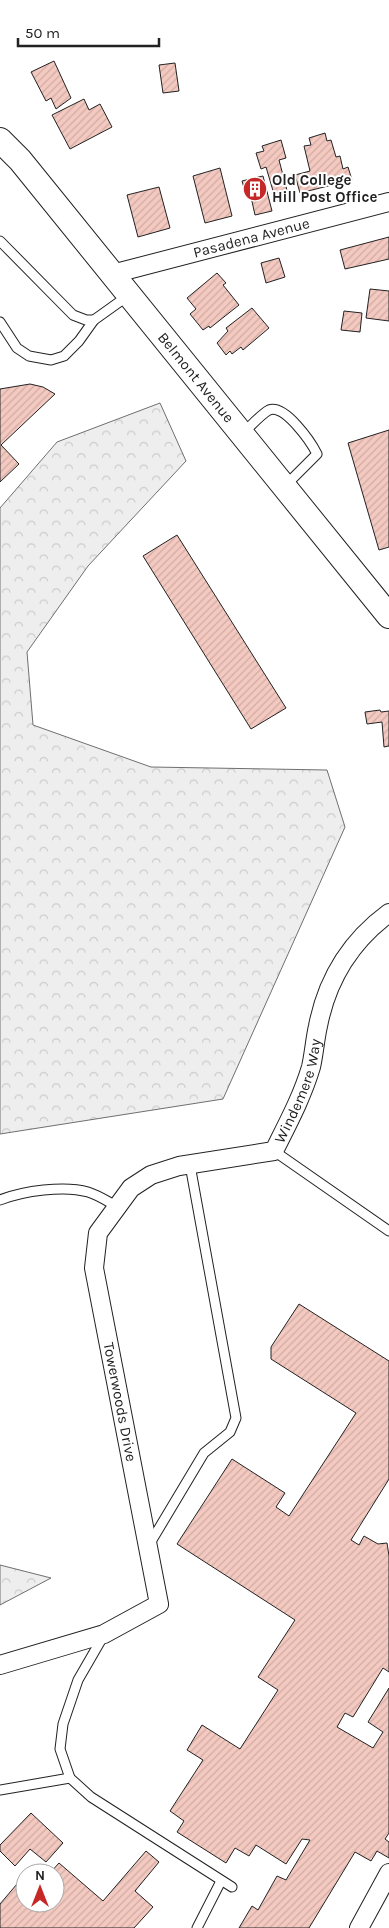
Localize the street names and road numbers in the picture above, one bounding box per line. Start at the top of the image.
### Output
street label: Pasadena Avenue [191,214,312,262]
street label: Belmont Avenue [154,329,238,426]
street label: Windemere Way [271,1038,324,1146]
street label: Towerwoods Drive [100,1341,140,1463]

